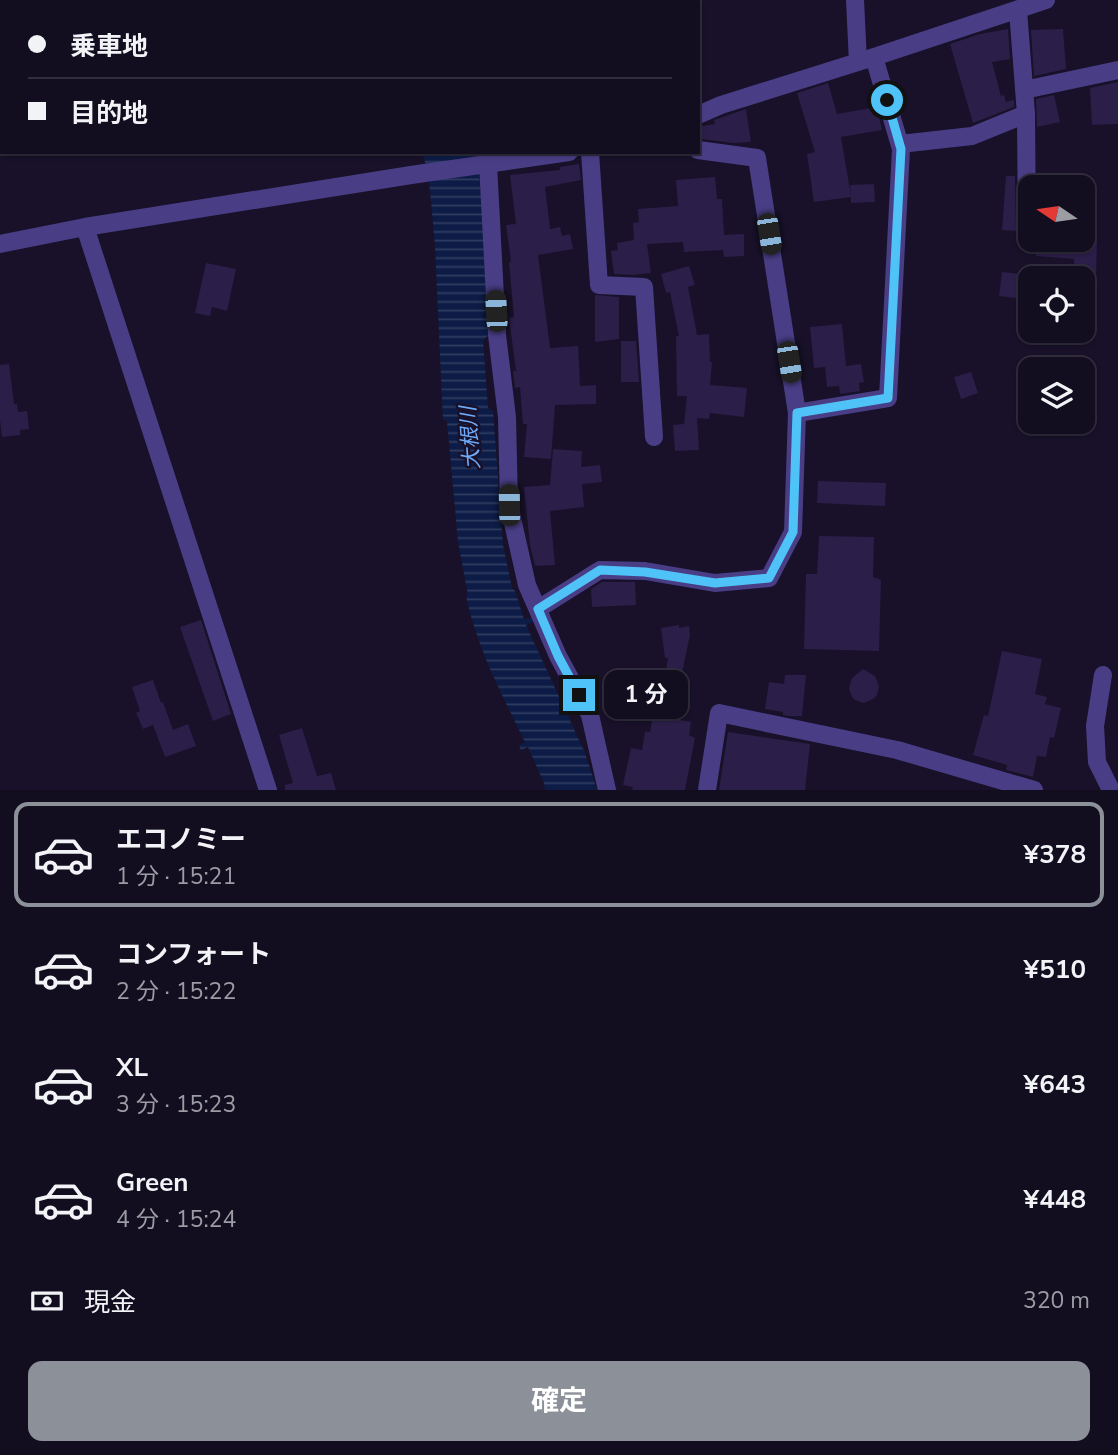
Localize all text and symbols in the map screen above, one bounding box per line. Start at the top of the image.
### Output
text: 乗車地 [70,29,148,64]
route start [871,84,903,116]
text: 目的地 [70,96,148,131]
north arrow [1018,175,1096,252]
map controls [1018,175,1095,434]
car [756,212,783,256]
button: locate [1018,266,1095,343]
car [485,289,508,333]
car [776,340,803,384]
button: layers [1018,357,1095,434]
water label: 大根川 [454,404,486,470]
car [499,484,520,526]
callout: 1 分 [604,670,688,720]
route end [563,679,595,711]
text: 1 分 [624,679,668,710]
text: エコノミー [116,822,246,857]
icon: car [32,823,95,886]
text: ¥378 [1024,837,1086,872]
text: 1 分 · 15:21 [116,861,236,892]
text: コンフォート [116,937,271,972]
icon: car [32,938,95,1001]
text: ¥510 [1024,952,1086,987]
text: 2 分 · 15:22 [116,976,236,1007]
text: XL [116,1050,148,1085]
icon: car [32,1053,95,1116]
text: ¥643 [1024,1067,1086,1102]
text: 3 分 · 15:23 [116,1089,236,1120]
text: Green [116,1165,189,1200]
icon: car [32,1168,95,1231]
text: ¥448 [1024,1182,1086,1217]
text: 4 分 · 15:24 [116,1204,236,1235]
icon: cash [28,1282,66,1320]
text: 現金 [84,1285,136,1320]
text: 320 m [1023,1285,1090,1316]
button: 確定 [28,1361,1090,1441]

